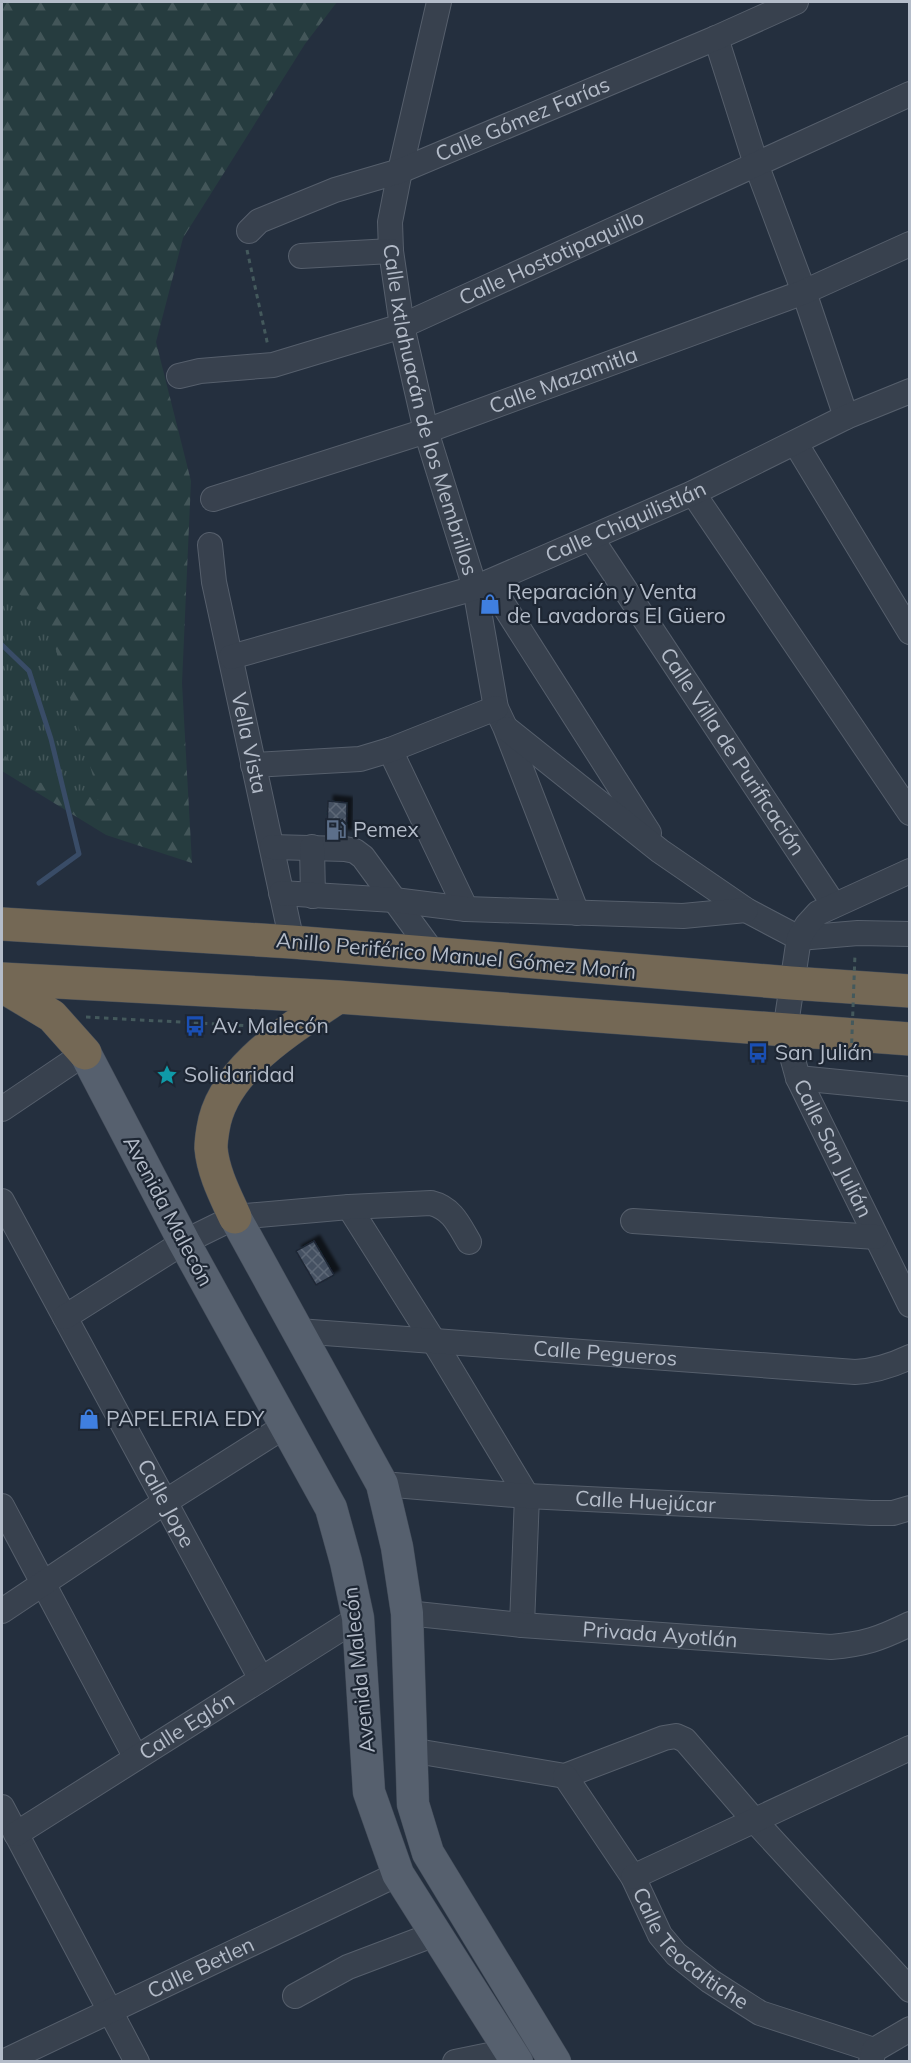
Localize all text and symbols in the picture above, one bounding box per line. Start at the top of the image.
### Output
street label: Calle Gómez Farías [431,70,613,167]
street label: Calle Hostotipaquillo [455,203,648,310]
street label: Calle Ixtlahuacán de los Membrillos [378,242,484,578]
street label: Calle Mazamitla [485,340,641,419]
street label: Calle Chiquilistlán [541,475,710,568]
place label: Reparación y Venta de Lavadoras El Güero [507,578,726,628]
shop icon: Reparación y Venta de Lavadoras El Güero [478,592,502,616]
street label: Calle Villa de Purificación [655,642,811,860]
street label: Vella Vista [226,690,273,796]
place label: Pemex [353,816,419,842]
fuel station icon: Pemex [324,818,348,842]
street label: Anillo Periférico Manuel Gómez Morín [275,926,637,984]
place label: Av. Malecón [212,1012,329,1038]
bus stop icon: Av. Malecón [183,1014,207,1038]
place label: San Julián [775,1039,872,1065]
bus stop icon: San Julián [746,1041,770,1065]
place label: Solidaridad [184,1061,295,1087]
place icon: Solidaridad [155,1063,179,1087]
street label: Calle San Julián [789,1074,879,1221]
street label: Avenida Malecón [118,1131,220,1290]
street label: Calle Pegueros [532,1334,678,1371]
place label: PAPELERIA EDY [106,1405,264,1431]
shop icon: PAPELERIA EDY [77,1407,101,1431]
street label: Calle Jope [132,1454,201,1552]
street label: Calle Huejúcar [574,1484,717,1517]
street label: Avenida Malecón [336,1586,380,1754]
street label: Privada Ayotlán [582,1615,739,1652]
street label: Calle Eglón [134,1686,239,1765]
street label: Calle Teocaltiche [628,1883,754,2014]
street label: Calle Betlen [143,1930,258,2004]

